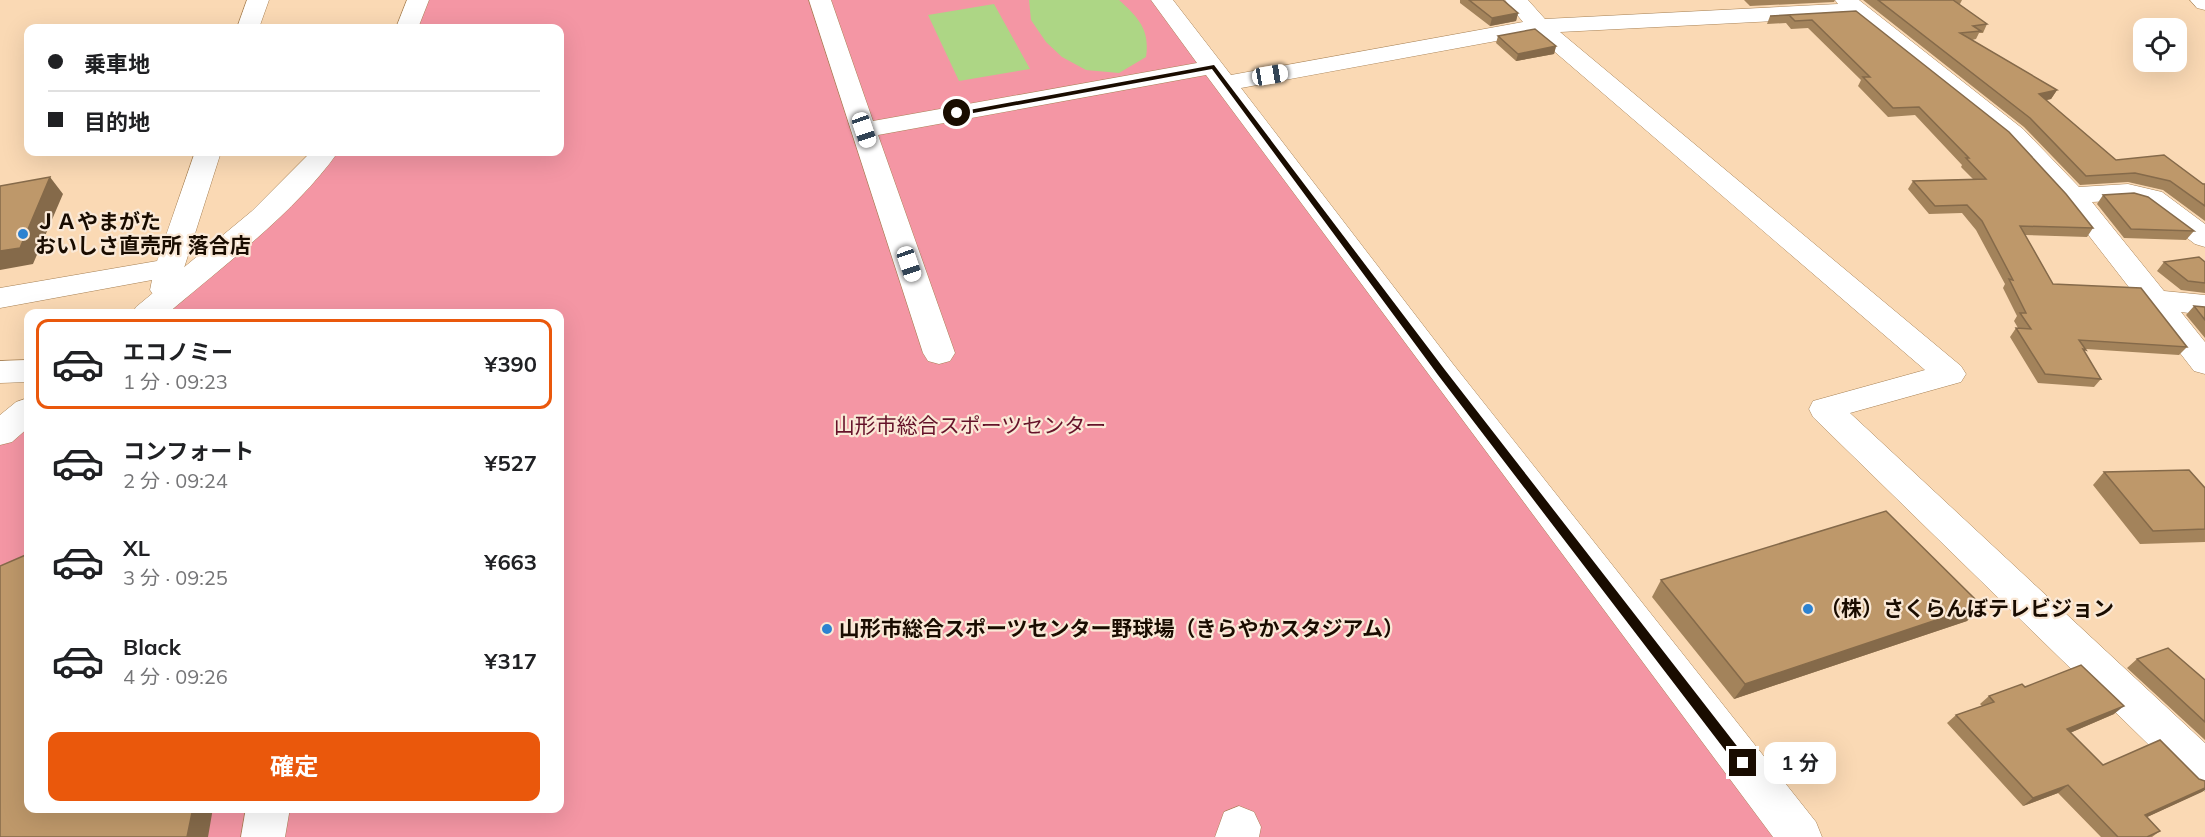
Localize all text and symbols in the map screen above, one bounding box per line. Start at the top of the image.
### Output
map controls [2133,18,2187,72]
button: locate [2133,18,2187,72]
text: 乗車地 [84,50,150,78]
car [1251,63,1289,87]
route start [943,99,970,126]
text: 目的地 [84,108,150,136]
car [850,110,878,150]
place label: ＪＡやまがた おいしさ直売所 落合店 [35,208,251,258]
marker: ＪＡやまがた おいしさ直売所 落合店 [16,227,30,241]
car [895,244,923,284]
icon: car [51,337,105,391]
text: エコノミー [123,338,233,366]
text: ¥390 [484,350,537,378]
text: 1 分 · 09:23 [123,369,228,394]
park label: 山形市総合スポーツセンター [834,412,1106,438]
icon: car [51,436,105,490]
text: コンフォート [123,437,254,465]
text: ¥527 [484,449,537,477]
text: 2 分 · 09:24 [123,468,228,493]
text: XL [123,534,150,562]
icon: car [51,535,105,589]
text: ¥663 [484,548,537,576]
text: 3 分 · 09:25 [123,565,228,590]
place label: （株）さくらんぼテレビジョン [1820,595,2114,621]
marker: （株）さくらんぼテレビジョン [1801,602,1815,616]
place label: 山形市総合スポーツセンター野球場（きらやかスタジアム） [839,615,1404,641]
marker: 山形市総合スポーツセンター野球場（きらやかスタジアム） [820,622,834,636]
text: Black [123,633,181,661]
icon: car [51,634,105,688]
text: ¥317 [484,647,537,675]
text: 4 分 · 09:26 [123,664,228,689]
button: 確定 [48,732,540,801]
callout: 1 分 [1764,742,1836,784]
route end [1729,749,1756,776]
text: 1 分 [1781,750,1819,775]

